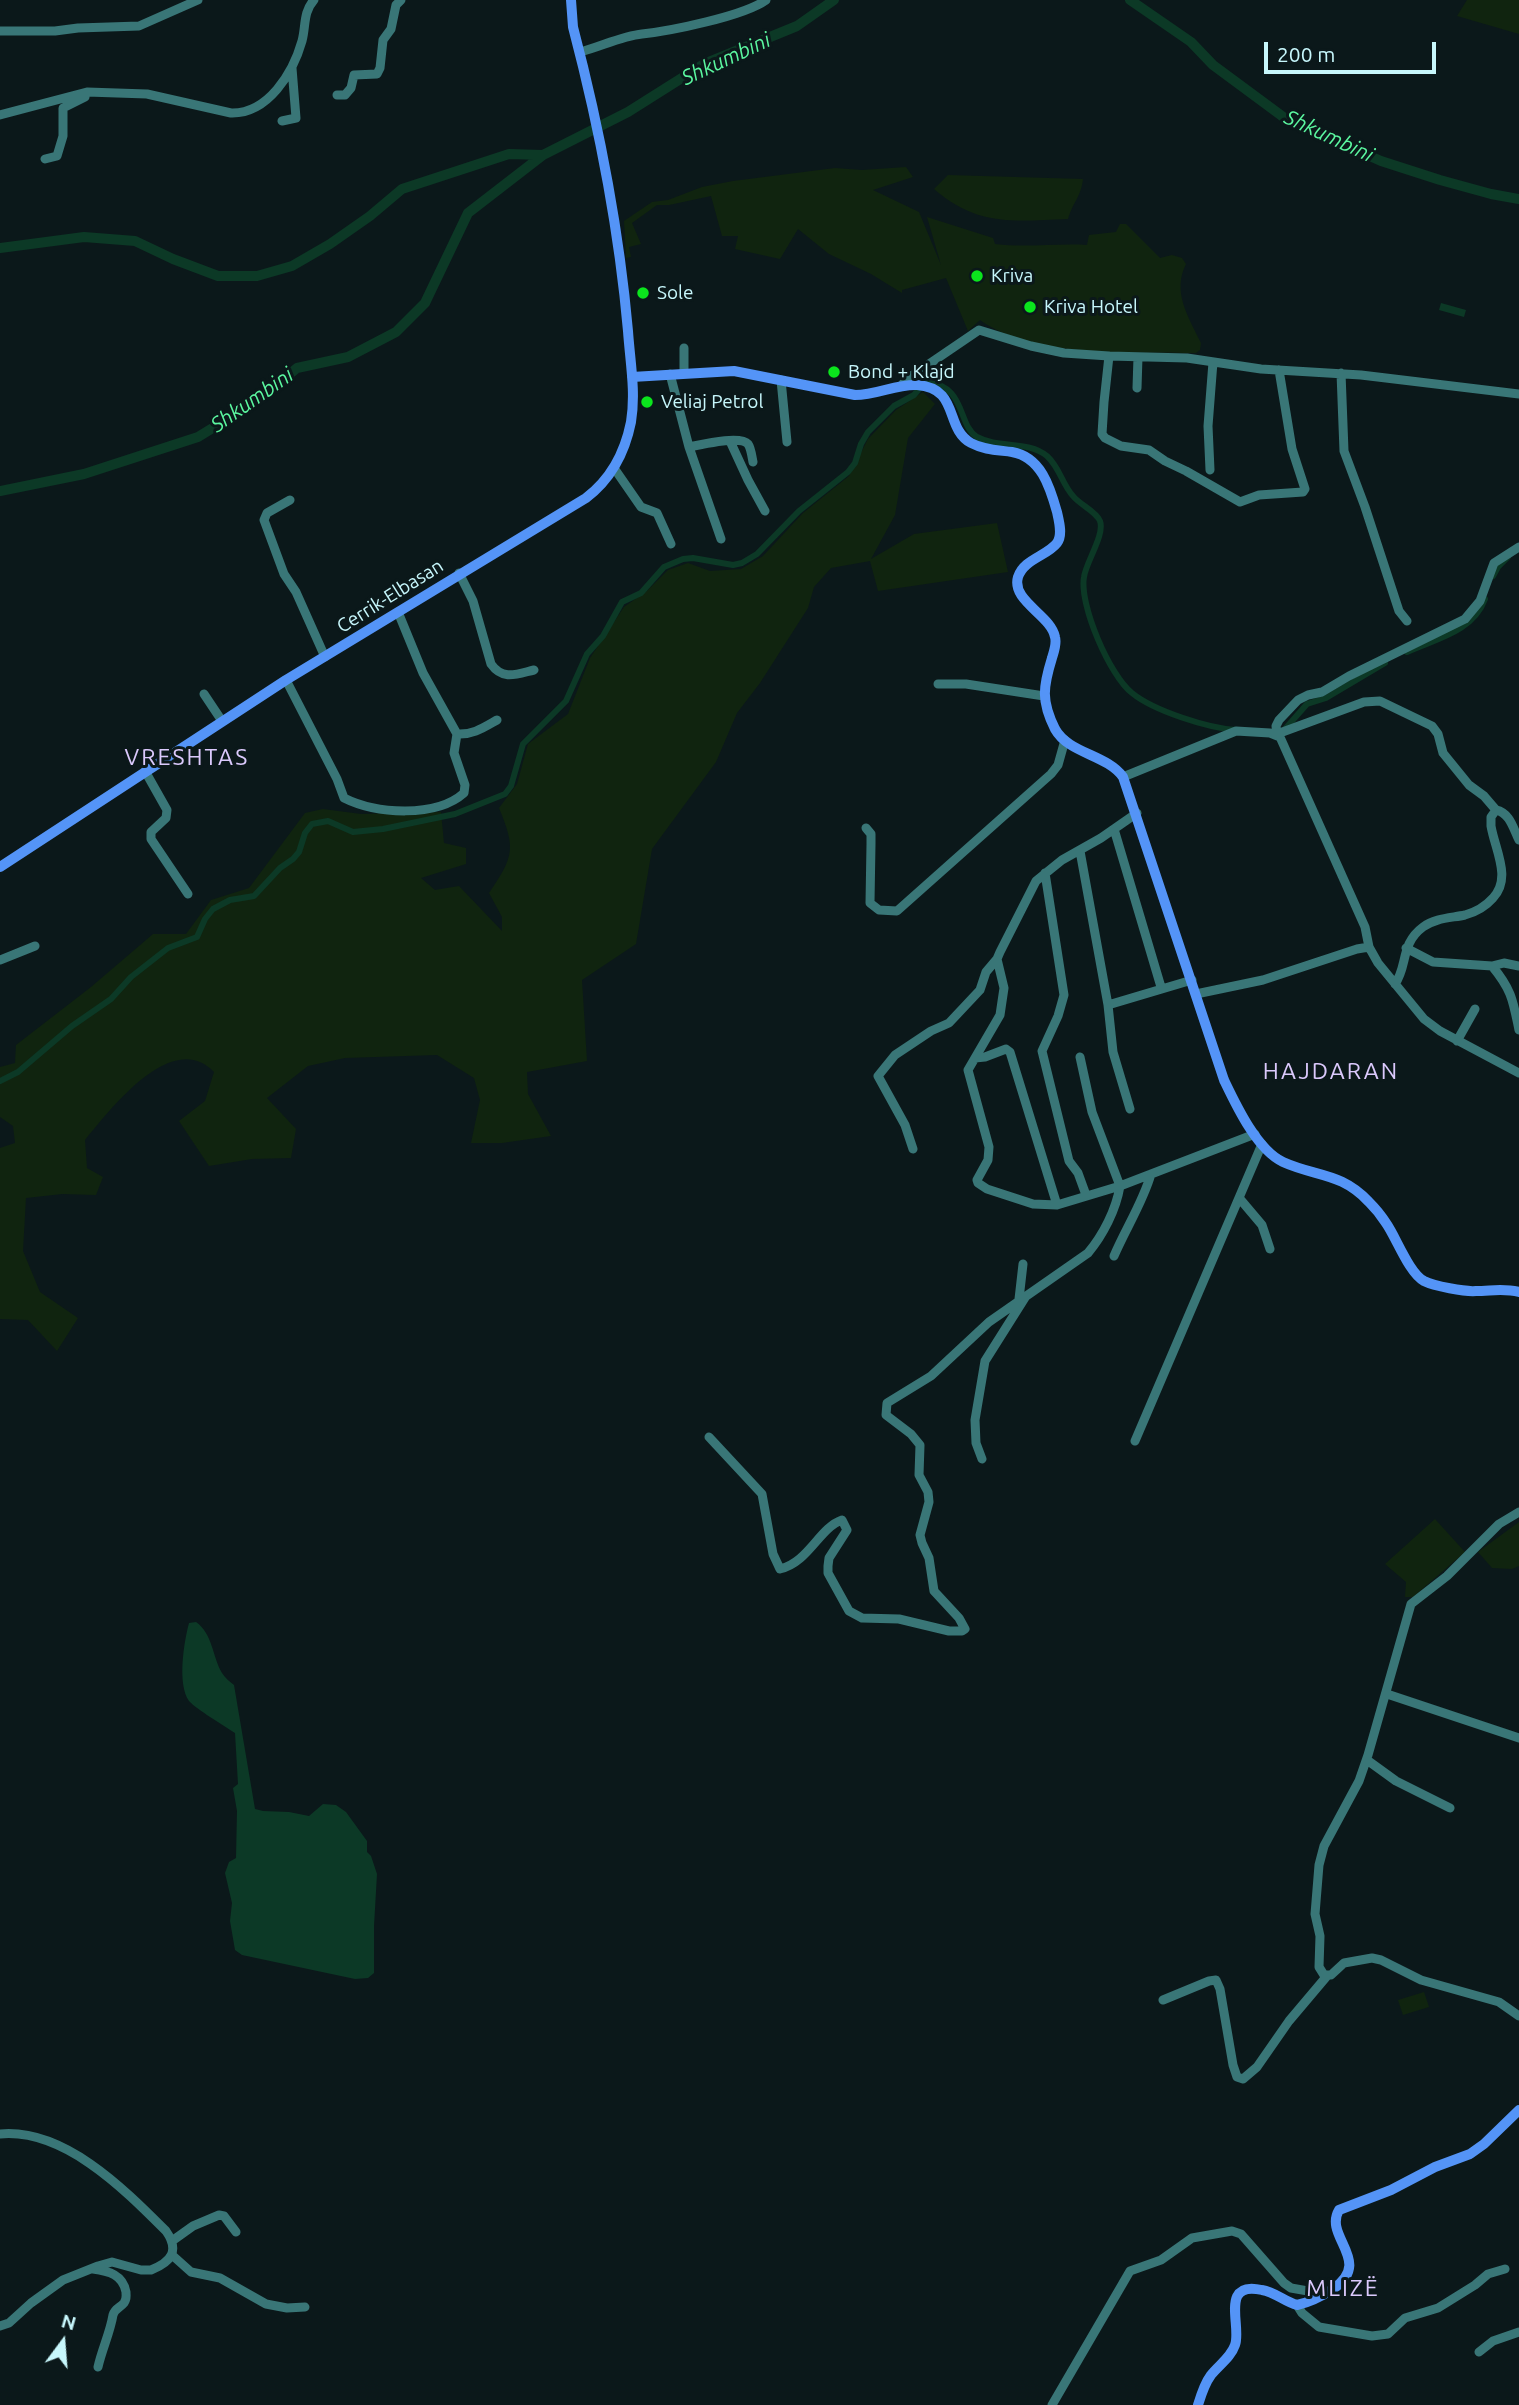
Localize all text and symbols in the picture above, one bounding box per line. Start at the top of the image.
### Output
water label: Shkumbini [677,27,775,91]
scale bar [1267,28,1438,72]
text: 200 m [1277,42,1335,66]
water label: Shkumbini [1280,104,1378,168]
place label: Kriva [991,265,1033,287]
marker: Kriva [969,268,985,284]
place label: Sole [657,282,694,304]
marker: Sole [635,285,651,301]
place label: Kriva Hotel [1044,296,1138,318]
marker: Kriva Hotel [1022,299,1038,315]
place label: Bond + Klajd [848,361,955,383]
water label: Shkumbini [206,362,298,438]
marker: Bond + Klajd [826,364,842,380]
place label: Veliaj Petrol [661,391,763,413]
marker: Veliaj Petrol [639,394,655,410]
street label: Cerrik-Elbasan [333,554,447,638]
district label: VRESHTAS [126,743,248,771]
district label: HAJDARAN [1264,1057,1398,1085]
district label: MLIZË [1307,2274,1379,2302]
north arrow [28,2307,98,2377]
text: N [59,2309,79,2334]

